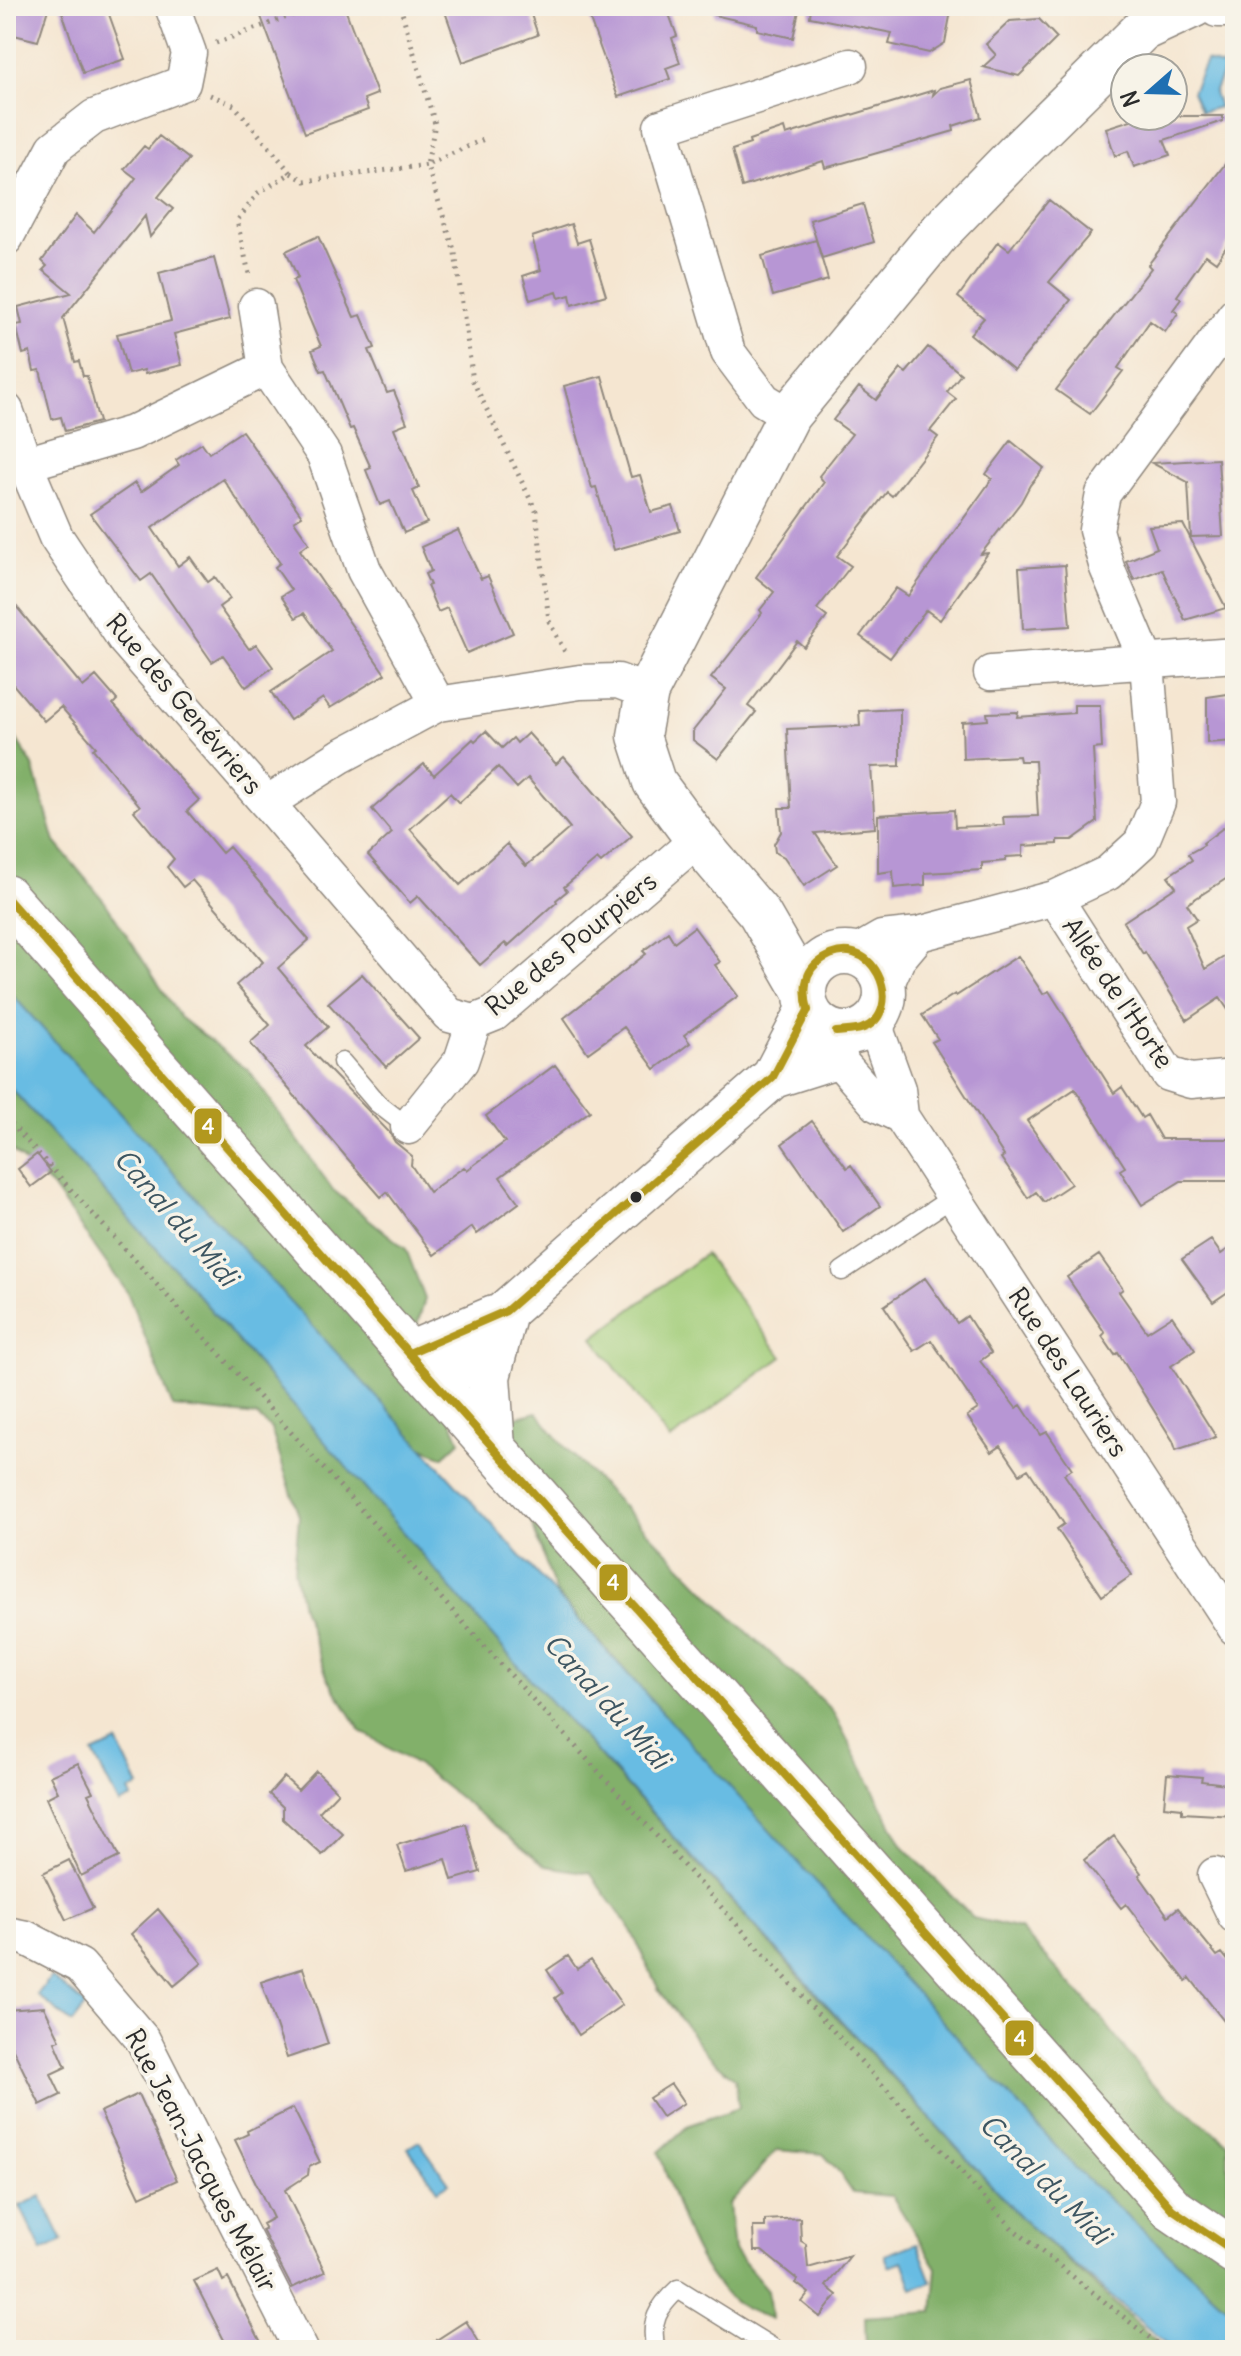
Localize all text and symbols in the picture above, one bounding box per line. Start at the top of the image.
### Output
north arrow [1109,52,1189,132]
text: N [1114,87,1146,111]
street label: Rue des Genévriers [99,606,270,801]
street label: Rue des Pourpiers [478,864,663,1023]
street label: Allée de l'Horte [1056,911,1181,1075]
line badge: 4 [193,1107,223,1145]
text: 4 [202,1112,215,1140]
water label: Canal du Midi [107,1141,248,1296]
unlabelled marker [628,1189,644,1205]
street label: Rue des Lauriers [1001,1281,1136,1463]
line badge: 4 [598,1563,629,1602]
text: 4 [607,1568,620,1596]
water label: Canal du Midi [537,1626,680,1779]
line badge: 4 [1004,2019,1035,2057]
street label: Rue Jean-Jacques Mélair [118,2023,285,2297]
text: 4 [1014,2024,1027,2052]
water label: Canal du Midi [972,2106,1121,2255]

